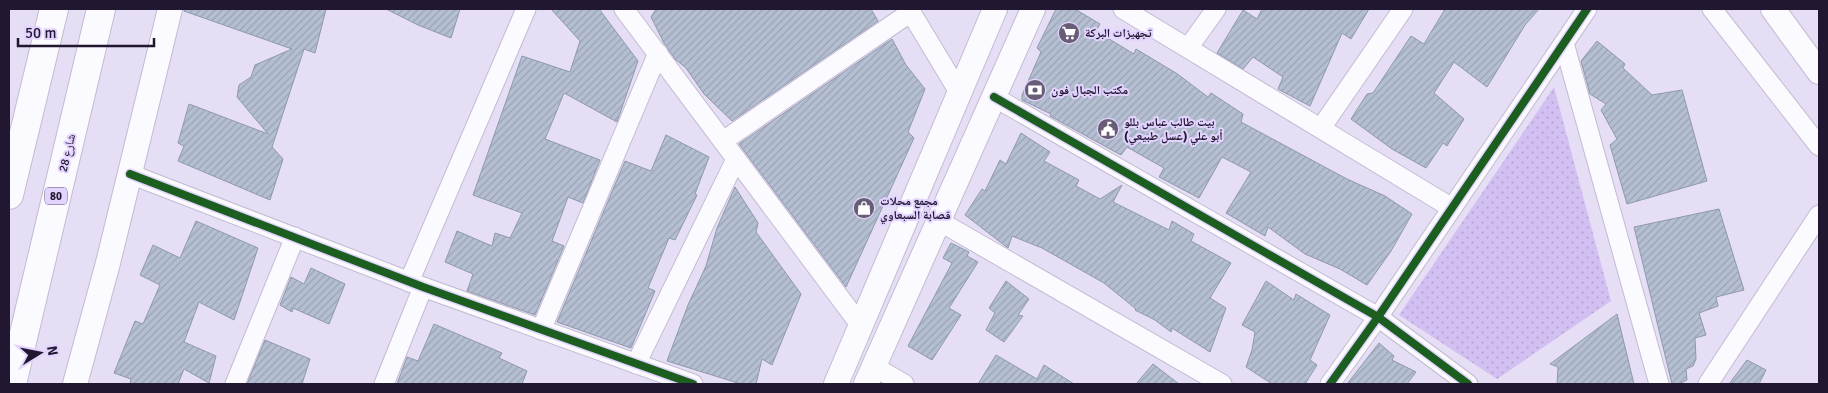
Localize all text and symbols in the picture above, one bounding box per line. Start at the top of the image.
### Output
scale bar [18,15,154,47]
supermarket icon: تجهيزات البركة [1057,21,1081,45]
text: 50 m [25,24,56,42]
place label: تجهيزات البركة [1085,26,1152,41]
bank icon: مكتب الجبال فون [1023,78,1047,102]
place label: مكتب الجبال فون [1051,83,1128,98]
place label: بيت طالب عباس بللو أبو علي (عسل طبيعي) [1124,115,1223,146]
public building icon: بيت طالب عباس بللو أبو علي (عسل طبيعي) [1096,117,1120,141]
street label: شارع 28 [56,133,79,174]
road number: 80 [45,188,67,205]
place label: مجمع محلات قصابة السبعاوي [880,194,951,225]
shop icon: مجمع محلات قصابة السبعاوي [852,196,876,220]
north arrow [15,328,65,378]
text: N [43,345,62,357]

